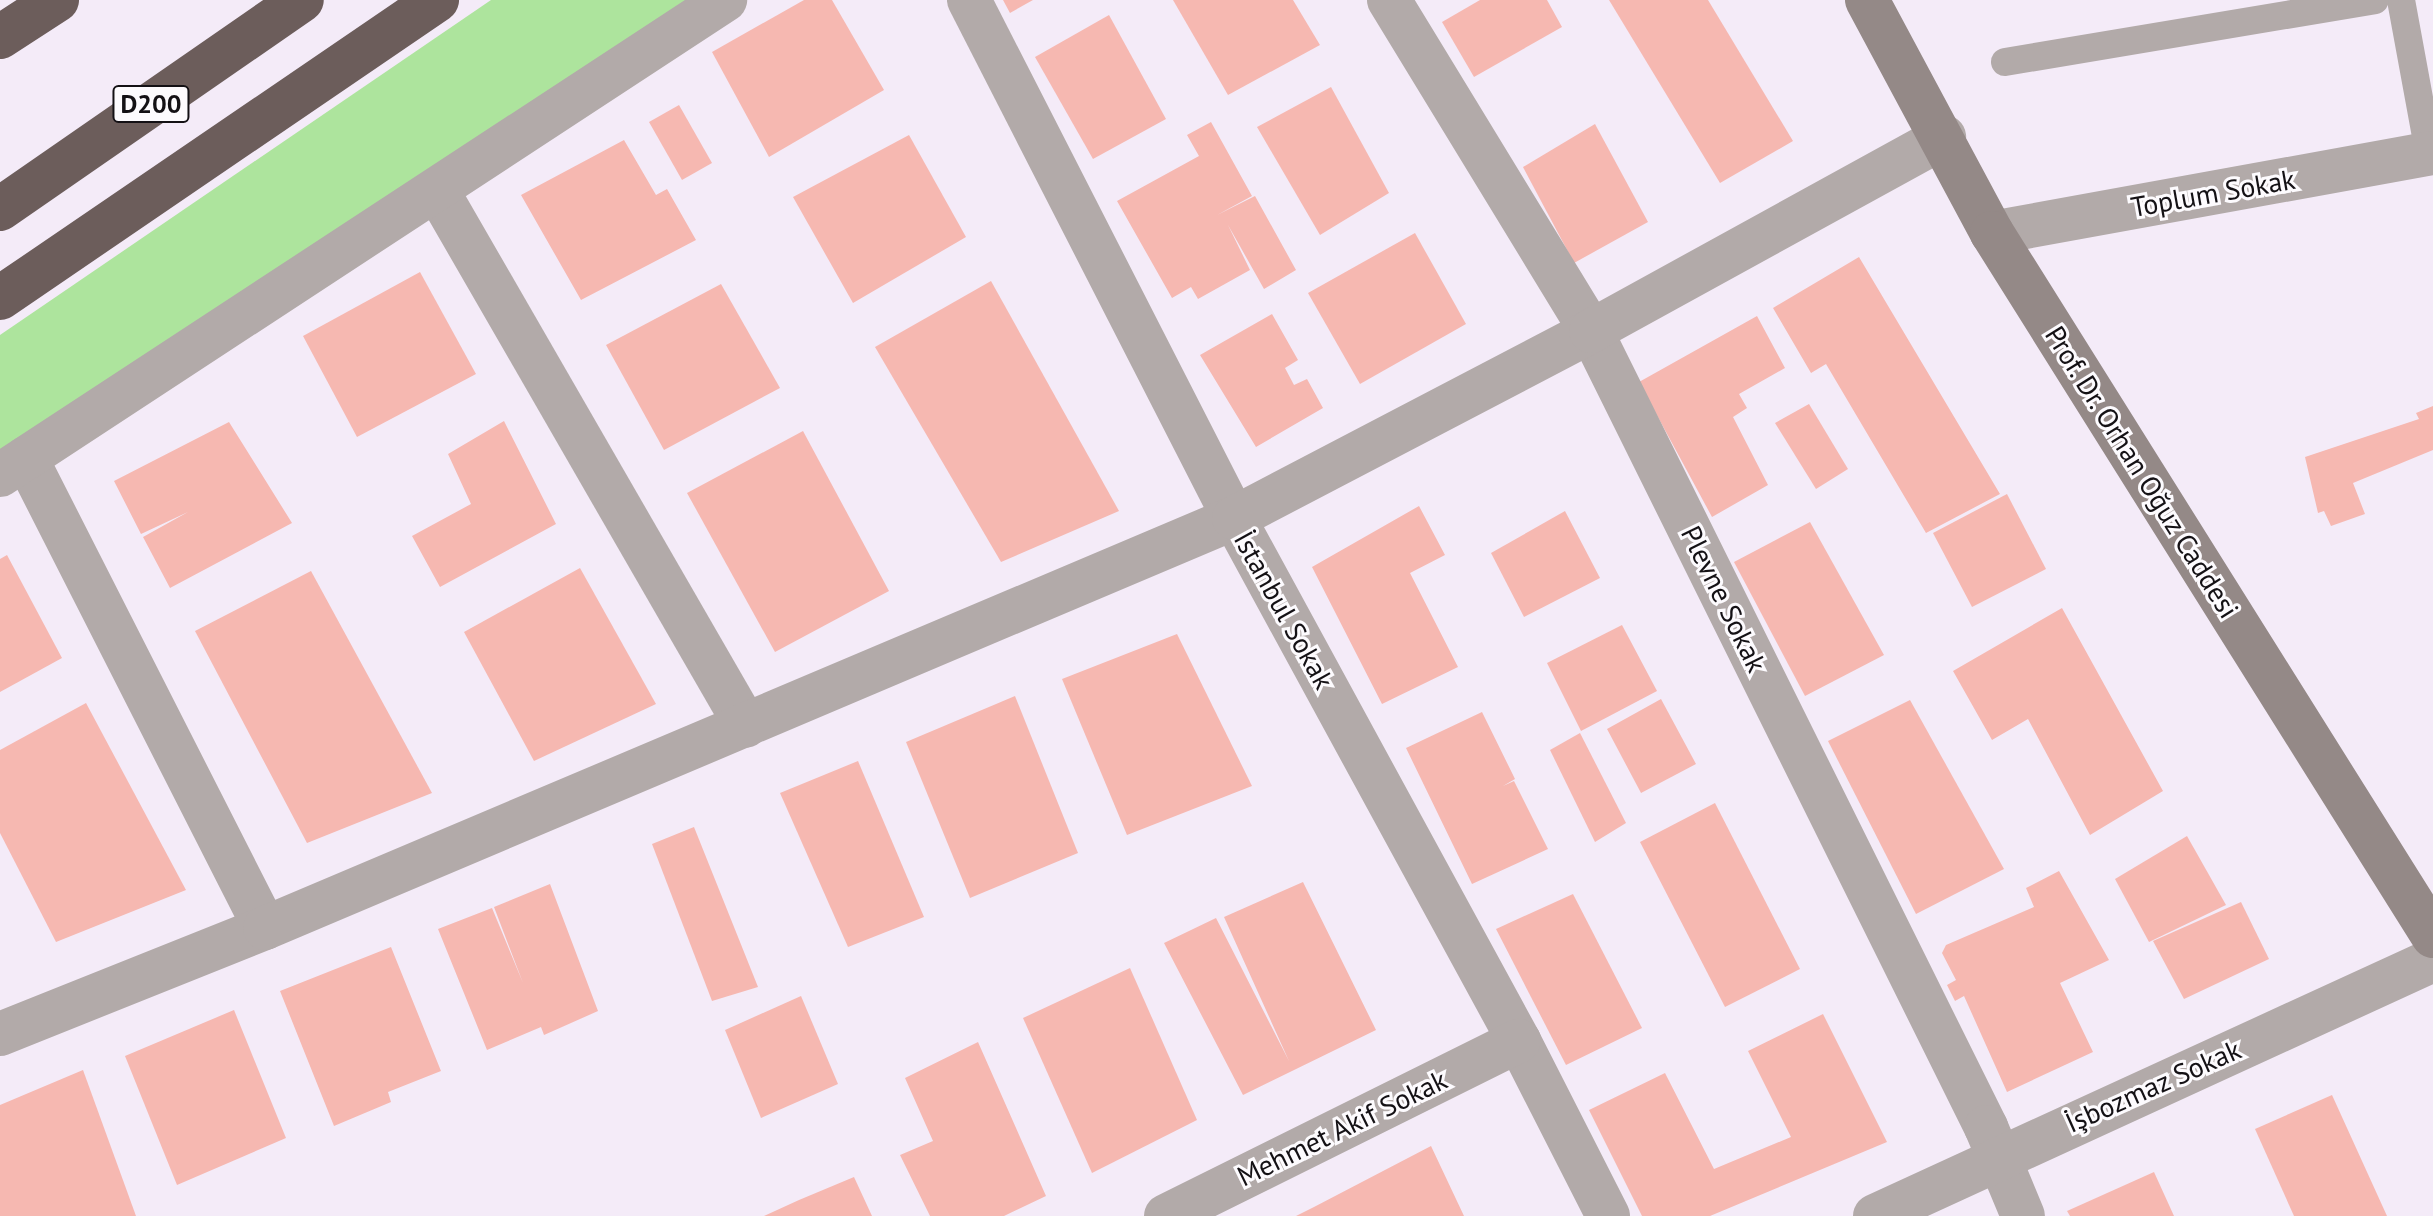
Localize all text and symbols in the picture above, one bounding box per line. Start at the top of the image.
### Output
road number: D200 [111,82,191,126]
street label: Toplum Sokak [2128,162,2298,224]
street label: Prof. Dr. Orhan Oğuz Caddesi [2037,318,2247,626]
street label: Plevne Sokak [1674,520,1774,678]
street label: İstanbul Sokak [1227,525,1341,695]
street label: İşbozmaz Sokak [2060,1032,2246,1140]
street label: Mehmet Akif Sokak [1231,1063,1453,1193]

